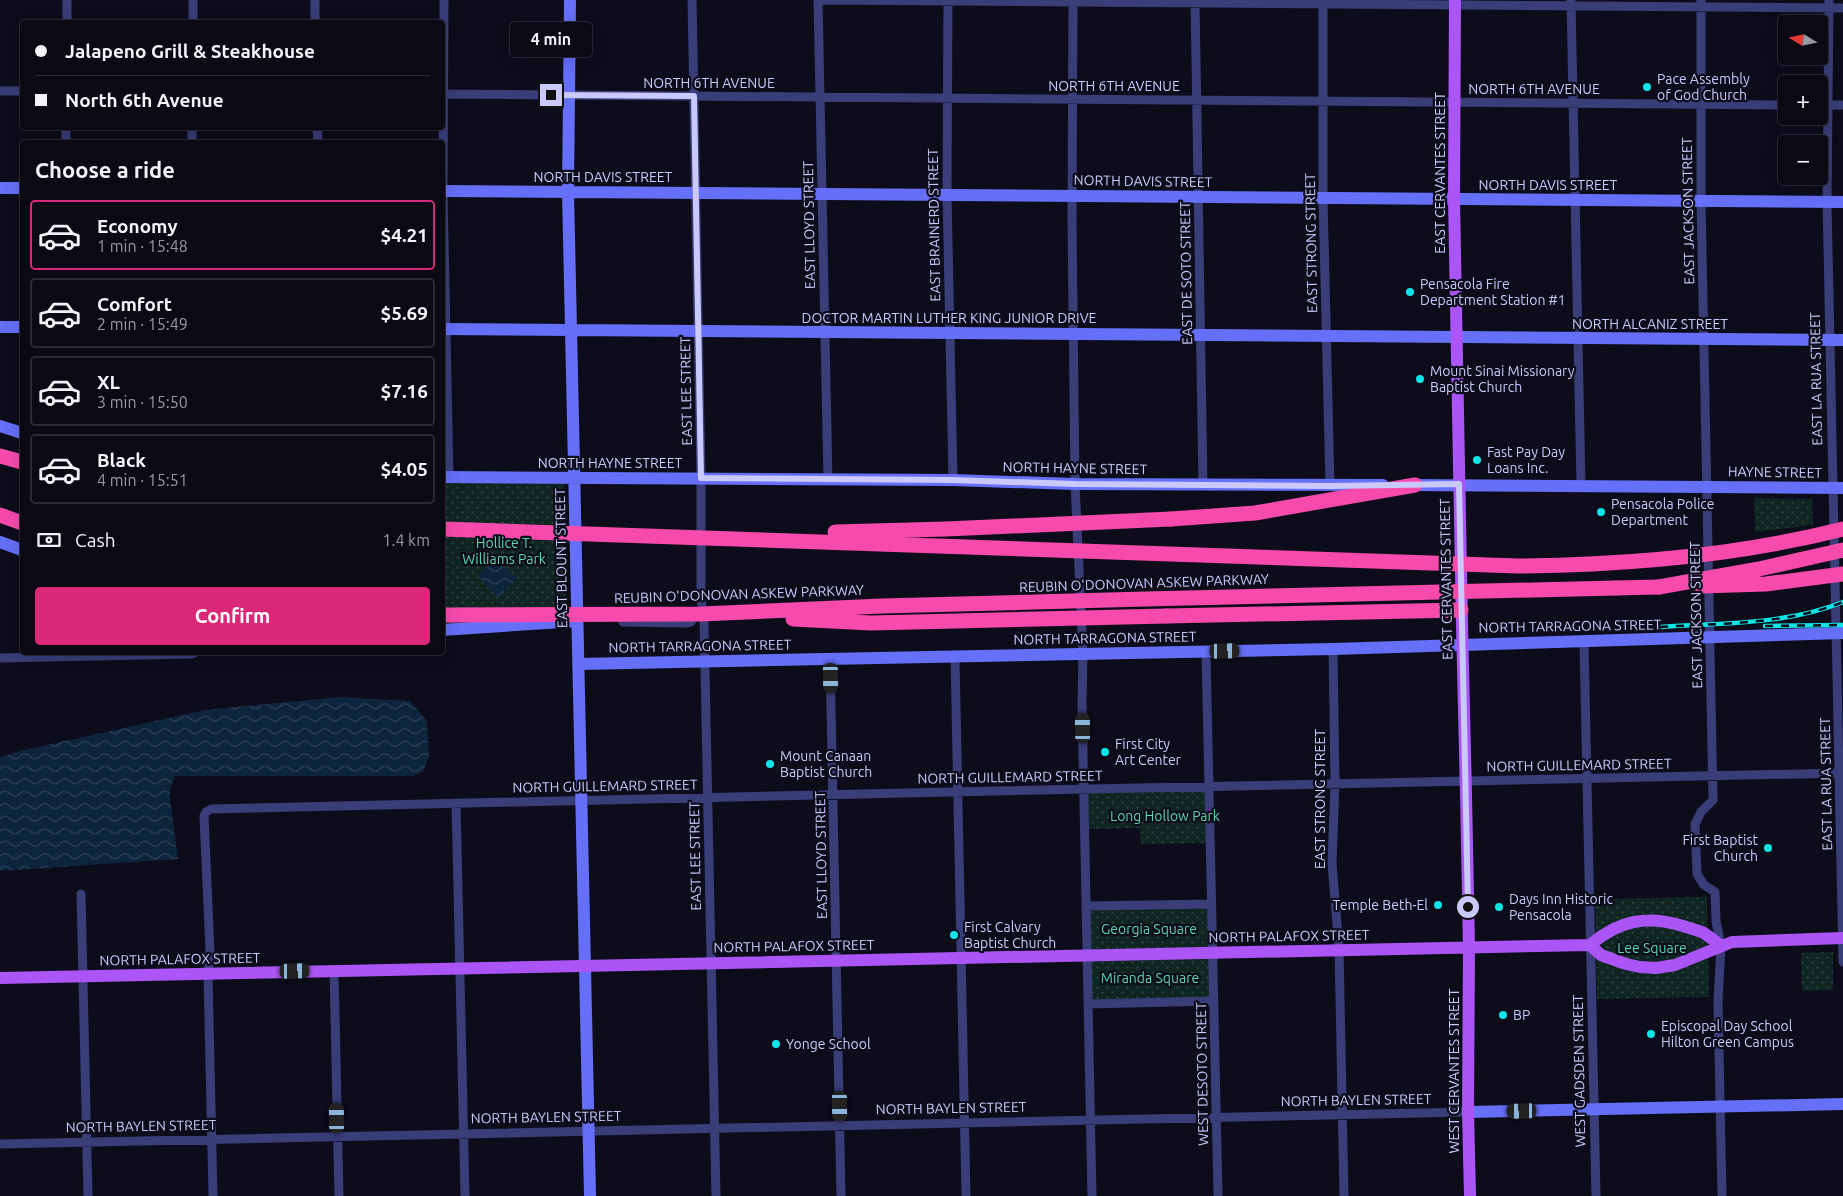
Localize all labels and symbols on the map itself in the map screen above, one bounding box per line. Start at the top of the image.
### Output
north arrow [1778,15,1828,65]
callout: 4 min [510,22,592,58]
place label: Pace Assembly of God Church [1657,71,1750,103]
street label: NORTH 6TH AVENUE [643,75,775,91]
street label: NORTH 6TH AVENUE [1048,78,1180,94]
street label: NORTH 6TH AVENUE [1468,81,1600,97]
marker: Pace Assembly of God Church [1641,81,1653,93]
route end [540,84,562,106]
street label: EAST CERVANTES STREET [1432,92,1448,254]
street label: EAST JACKSON STREET [1679,137,1697,285]
street label: EAST BRAINERD STREET [925,148,943,302]
street label: EAST LLOYD STREET [800,160,818,289]
street label: NORTH DAVIS STREET [534,169,673,185]
street label: NORTH DAVIS STREET [1073,172,1213,190]
street label: EAST STRONG STREET [1302,173,1320,313]
street label: NORTH DAVIS STREET [1479,177,1618,193]
street label: EAST DE SOTO STREET [1177,201,1195,345]
place label: Pensacola Fire Department Station #1 [1420,276,1566,308]
marker: Pensacola Fire Department Station #1 [1404,286,1416,298]
street label: DOCTOR MARTIN LUTHER KING JUNIOR DRIVE [802,310,1097,326]
street label: EAST LA RUA STREET [1807,312,1825,446]
street label: NORTH ALCANIZ STREET [1572,316,1728,332]
street label: EAST LEE STREET [677,336,695,446]
place label: Mount Sinai Missionary Baptist Church [1430,363,1575,395]
marker: Mount Sinai Missionary Baptist Church [1414,373,1426,385]
place label: Fast Pay Day Loans Inc. [1487,444,1565,476]
marker: Fast Pay Day Loans Inc. [1471,454,1483,466]
street label: NORTH HAYNE STREET [538,455,683,471]
street label: NORTH HAYNE STREET [1003,459,1148,477]
street label: HAYNE STREET [1728,463,1823,481]
street label: EAST BLOUNT STREET [552,488,570,628]
place label: Pensacola Police Department [1611,496,1715,528]
street label: EAST CERVANTES STREET [1437,498,1455,660]
marker: Pensacola Police Department [1595,506,1607,518]
park label: Hollice T. Williams Park [462,535,546,567]
street label: EAST JACKSON STREET [1687,541,1705,689]
street label: REUBIN O'DONOVAN ASKEW PARKWAY [1019,571,1269,595]
street label: REUBIN O'DONOVAN ASKEW PARKWAY [614,582,864,606]
street label: NORTH TARRAGONA STREET [1478,616,1662,636]
street label: NORTH TARRAGONA STREET [1013,628,1197,648]
street label: NORTH TARRAGONA STREET [608,636,792,656]
car [1209,643,1240,659]
car [823,663,838,693]
car [1075,713,1090,743]
street label: EAST LA RUA STREET [1817,717,1835,851]
street label: EAST STRONG STREET [1312,729,1328,869]
place label: First City Art Center [1115,736,1182,768]
marker: First City Art Center [1099,746,1111,758]
place label: Mount Canaan Baptist Church [780,748,872,780]
street label: NORTH GUILLEMARD STREET [1486,755,1672,775]
marker: Mount Canaan Baptist Church [764,758,776,770]
street label: NORTH GUILLEMARD STREET [917,767,1103,787]
street label: NORTH GUILLEMARD STREET [512,776,698,796]
street label: EAST LLOYD STREET [812,790,830,919]
street label: EAST LEE STREET [686,801,704,911]
park label: Long Hollow Park [1110,808,1220,824]
place label: First Baptist Church [1682,832,1758,864]
marker: First Baptist Church [1762,842,1774,854]
place label: Days Inn Historic Pensacola [1509,891,1613,923]
route start [1457,896,1479,918]
place label: Temple Beth-El [1333,897,1428,913]
marker: Temple Beth-El [1432,899,1444,911]
marker: Days Inn Historic Pensacola [1493,901,1505,913]
place label: First Calvary Baptist Church [964,919,1056,951]
park label: Georgia Square [1101,921,1197,937]
street label: NORTH PALAFOX STREET [1208,927,1370,945]
marker: First Calvary Baptist Church [948,929,960,941]
street label: NORTH PALAFOX STREET [713,937,875,955]
park label: Lee Square [1617,940,1687,956]
street label: NORTH PALAFOX STREET [99,950,261,968]
car [279,963,310,979]
park label: Miranda Square [1101,970,1199,986]
street label: WEST CERVANTES STREET [1446,988,1462,1154]
street label: WEST GADSDEN STREET [1570,994,1588,1148]
street label: WEST DESOTO STREET [1193,1002,1211,1146]
place label: BP [1513,1007,1530,1023]
marker: BP [1497,1009,1509,1021]
place label: Episcopal Day School Hilton Green Campus [1661,1018,1794,1050]
marker: Episcopal Day School Hilton Green Campus [1645,1028,1657,1040]
place label: Yonge School [786,1036,871,1052]
marker: Yonge School [770,1038,782,1050]
car [832,1091,847,1121]
street label: NORTH BAYLEN STREET [1280,1091,1432,1109]
street label: NORTH BAYLEN STREET [875,1099,1027,1117]
car [329,1103,344,1133]
car [1506,1103,1537,1119]
street label: NORTH BAYLEN STREET [470,1108,622,1126]
street label: NORTH BAYLEN STREET [65,1117,217,1135]

